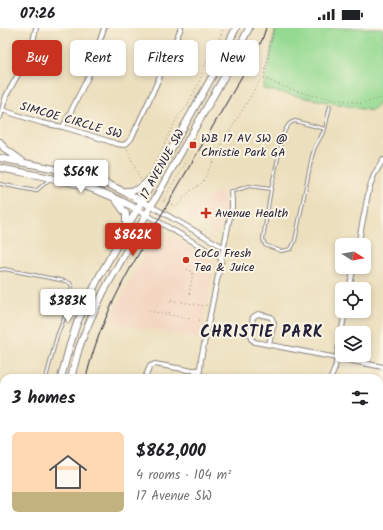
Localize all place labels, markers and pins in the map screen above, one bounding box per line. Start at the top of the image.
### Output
place label: WB 17 AV SW @ Christie Park GA [201,129,288,162]
marker: WB 17 AV SW @ Christie Park GA [188,140,198,150]
pin: $569K [53,160,109,194]
place label: Avenue Health [215,204,288,223]
marker: Avenue Health [200,207,212,219]
pin: $862K [105,223,161,257]
place label: CoCo Fresh Tea & Juice [194,244,255,277]
marker: CoCo Fresh Tea & Juice [181,255,191,265]
pin: $383K [40,289,96,323]

